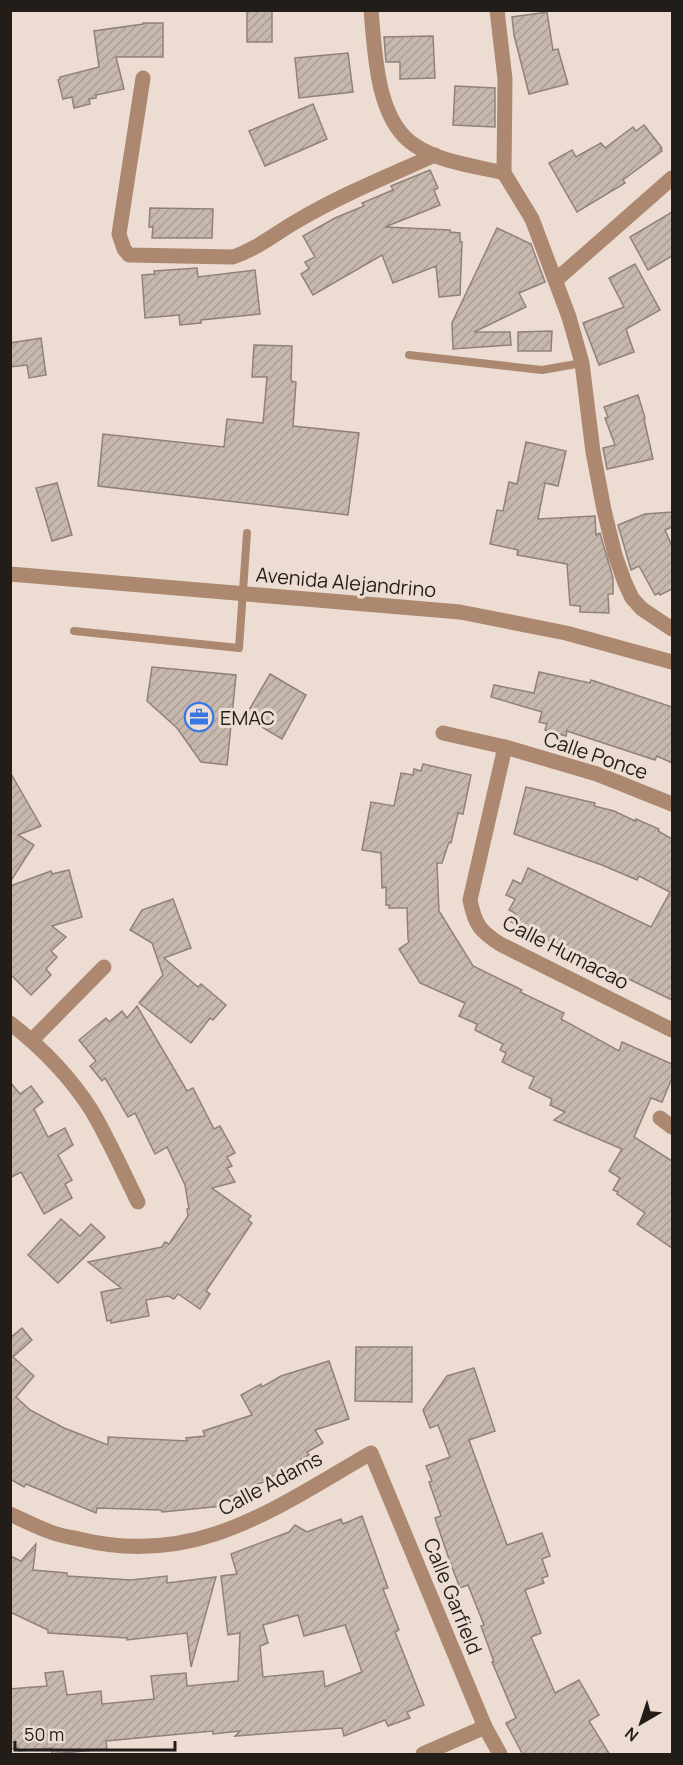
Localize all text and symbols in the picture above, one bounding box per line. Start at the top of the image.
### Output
street label: Avenida Alejandrino [255,561,437,603]
office icon: EMAC [183,701,215,733]
place label: EMAC [220,704,275,731]
street label: Calle Ponce [540,725,652,785]
street label: Calle Humacao [498,909,634,995]
street label: Calle Adams [214,1444,326,1522]
street label: Calle Garfield [417,1534,489,1658]
north arrow [611,1693,671,1753]
scale bar [15,1714,176,1752]
text: 50 m [24,1722,64,1746]
text: N [620,1722,643,1747]

